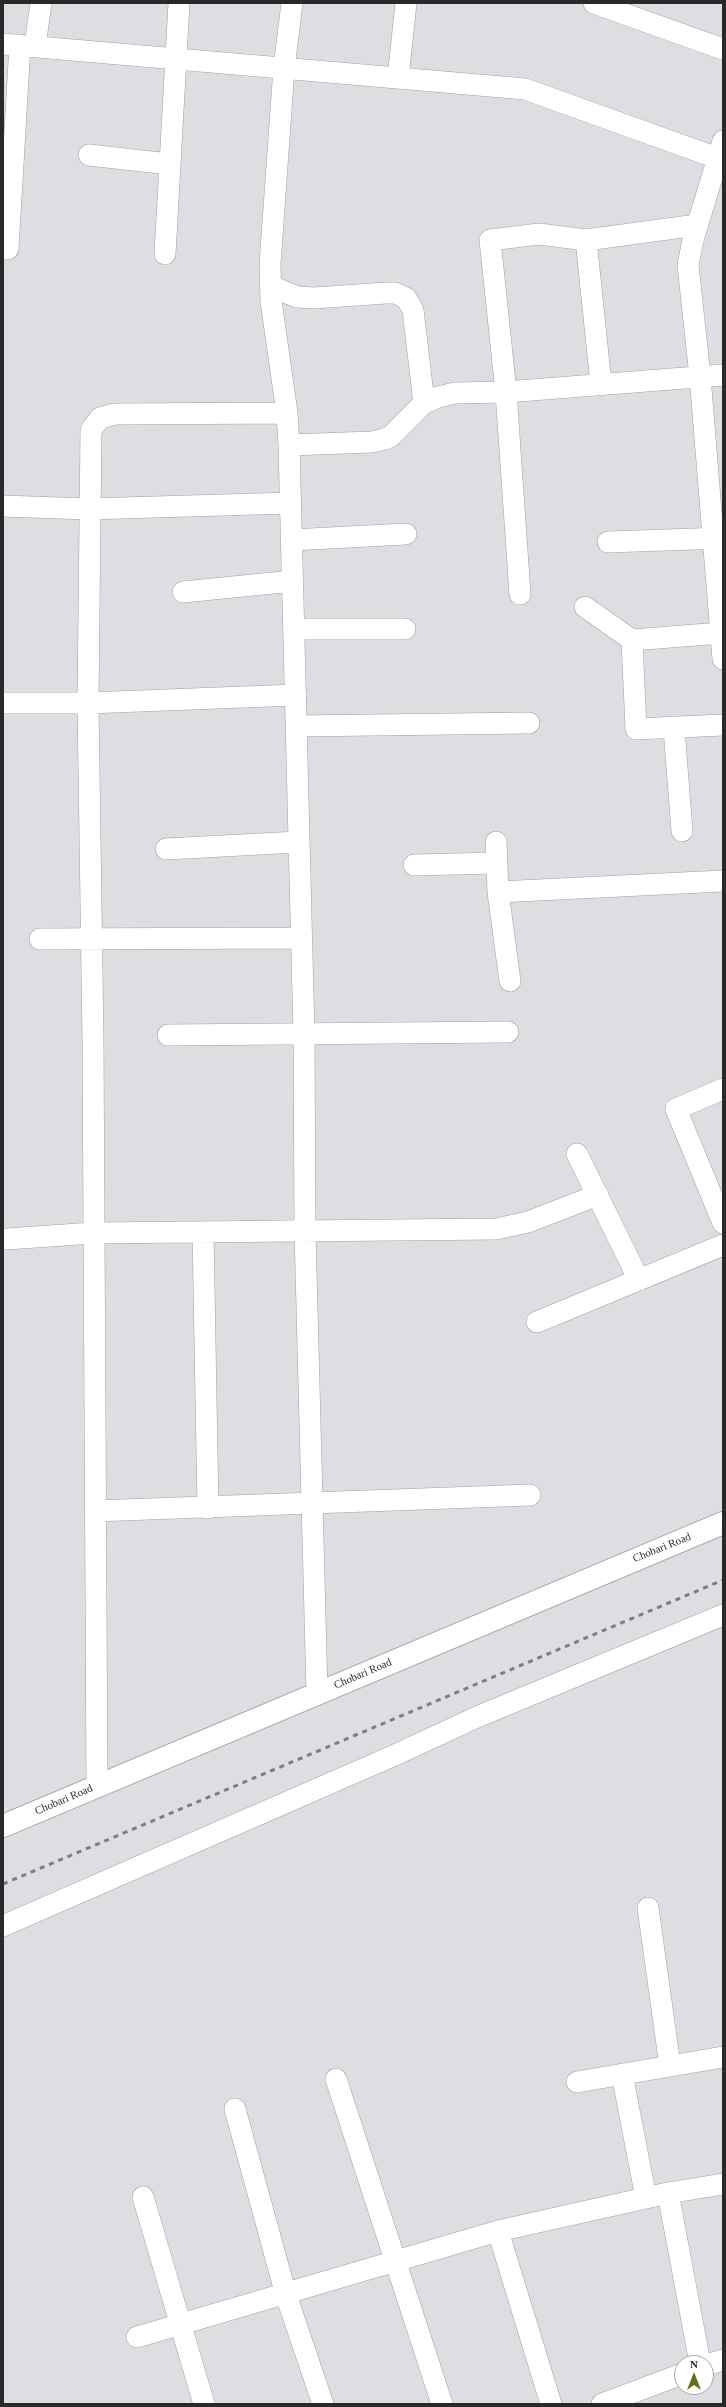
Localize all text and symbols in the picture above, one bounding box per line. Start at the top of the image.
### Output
street label: Chobari Road [631,1530,693,1566]
street label: Chobari Road [332,1656,394,1692]
street label: Chobari Road [33,1782,95,1818]
north arrow [674,2355,714,2395]
text: N [690,2358,698,2370]

